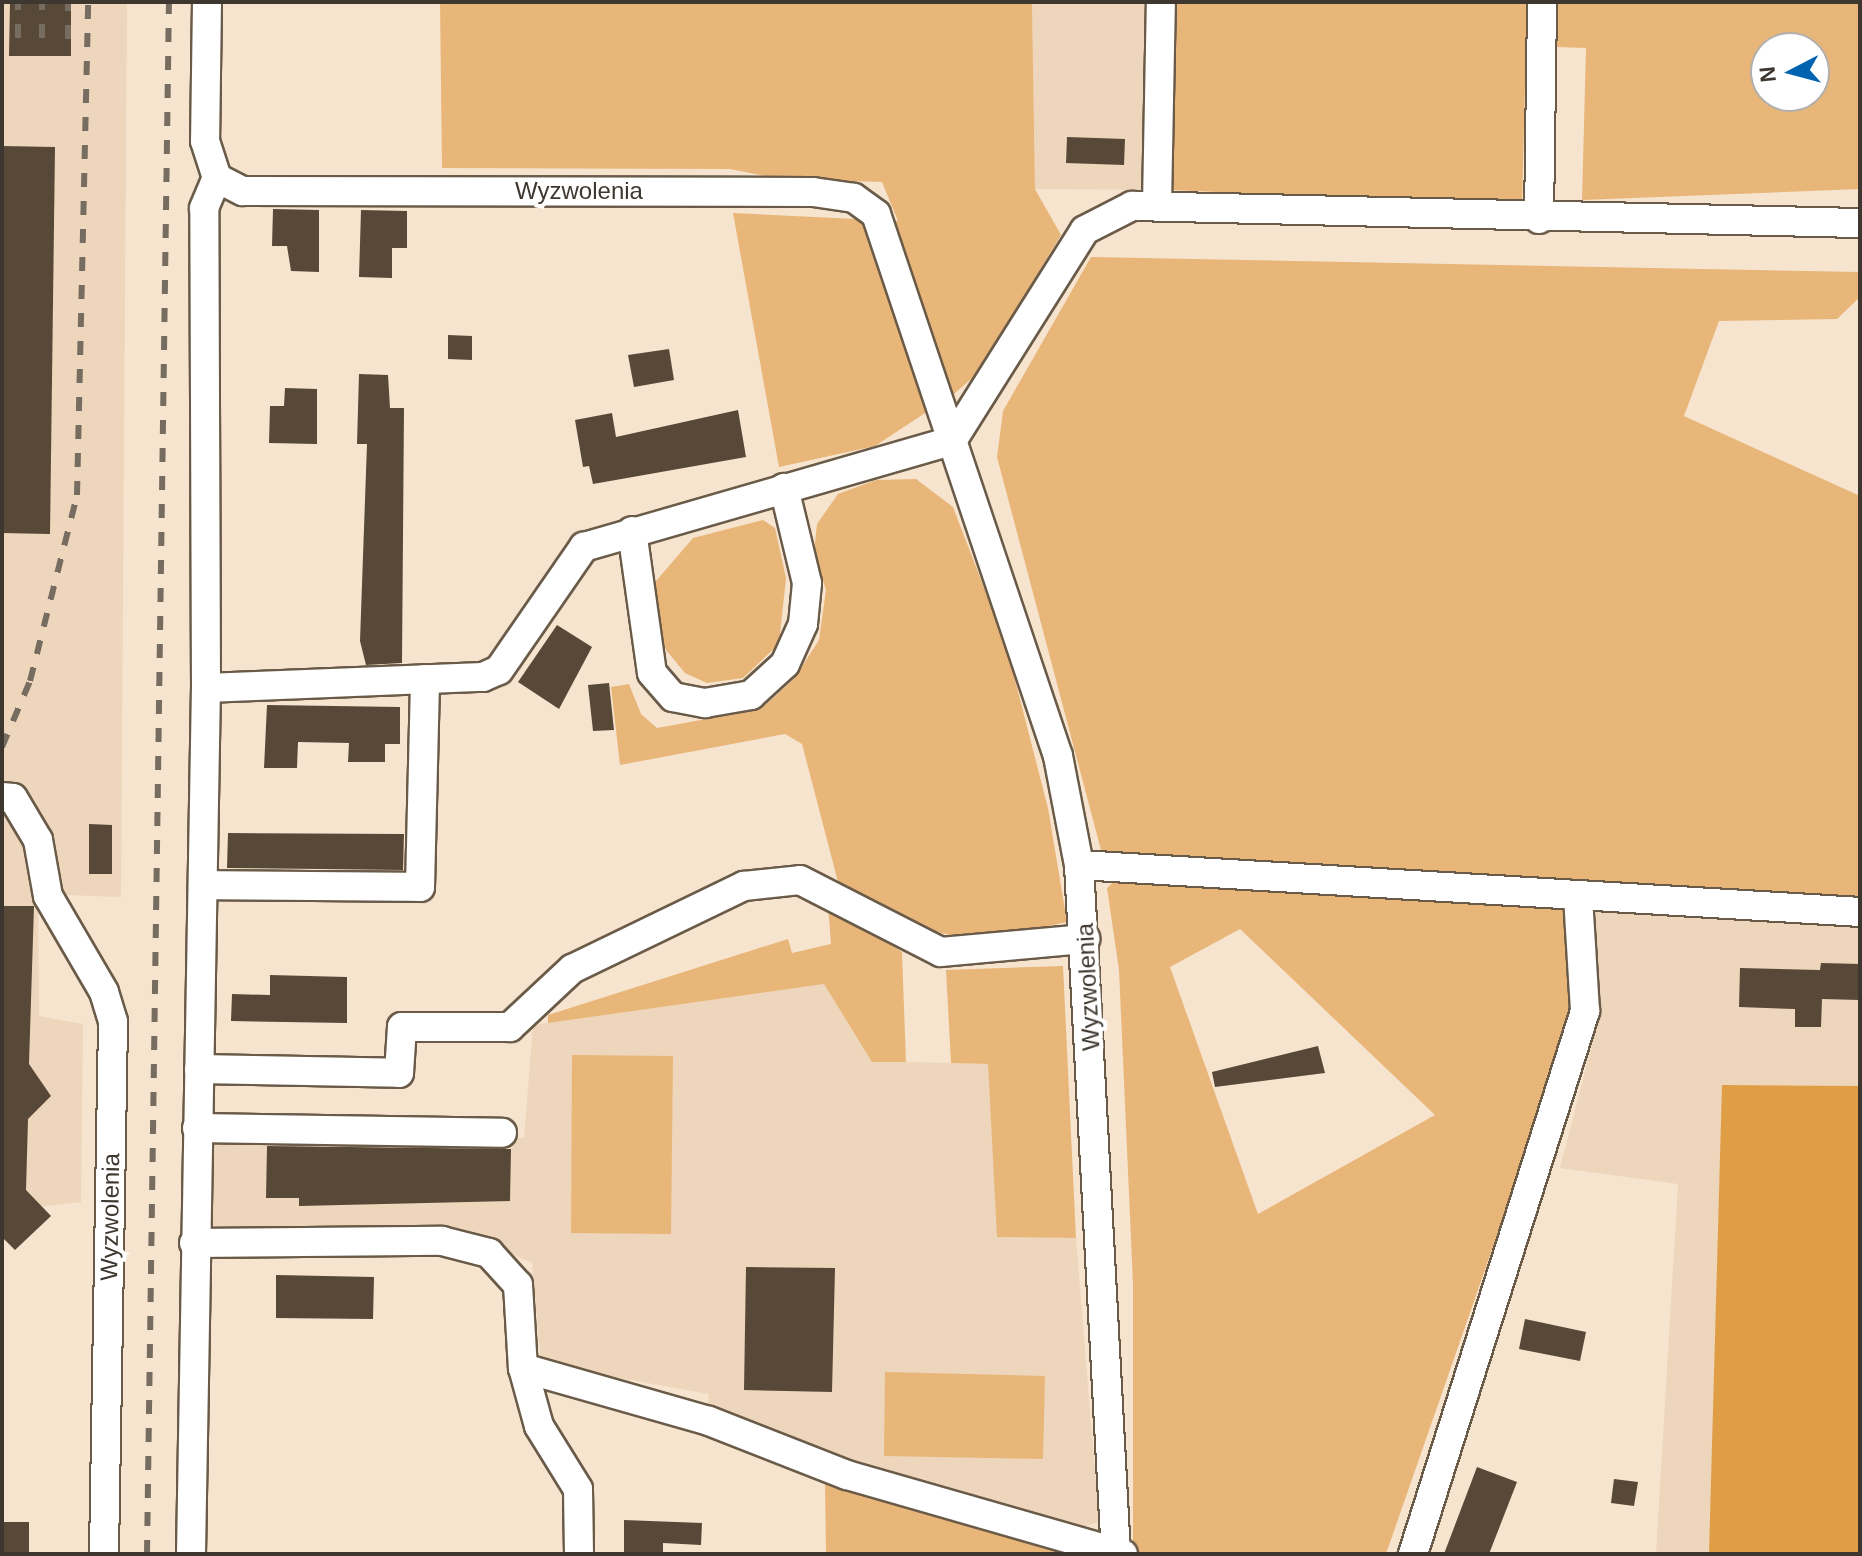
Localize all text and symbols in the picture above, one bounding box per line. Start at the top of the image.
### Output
north arrow [1750,32,1830,112]
text: N [1754,65,1781,84]
street label: Wyzwolenia [515,177,643,205]
street label: Wyzwolenia [1070,922,1106,1052]
street label: Wyzwolenia [94,1153,126,1281]

